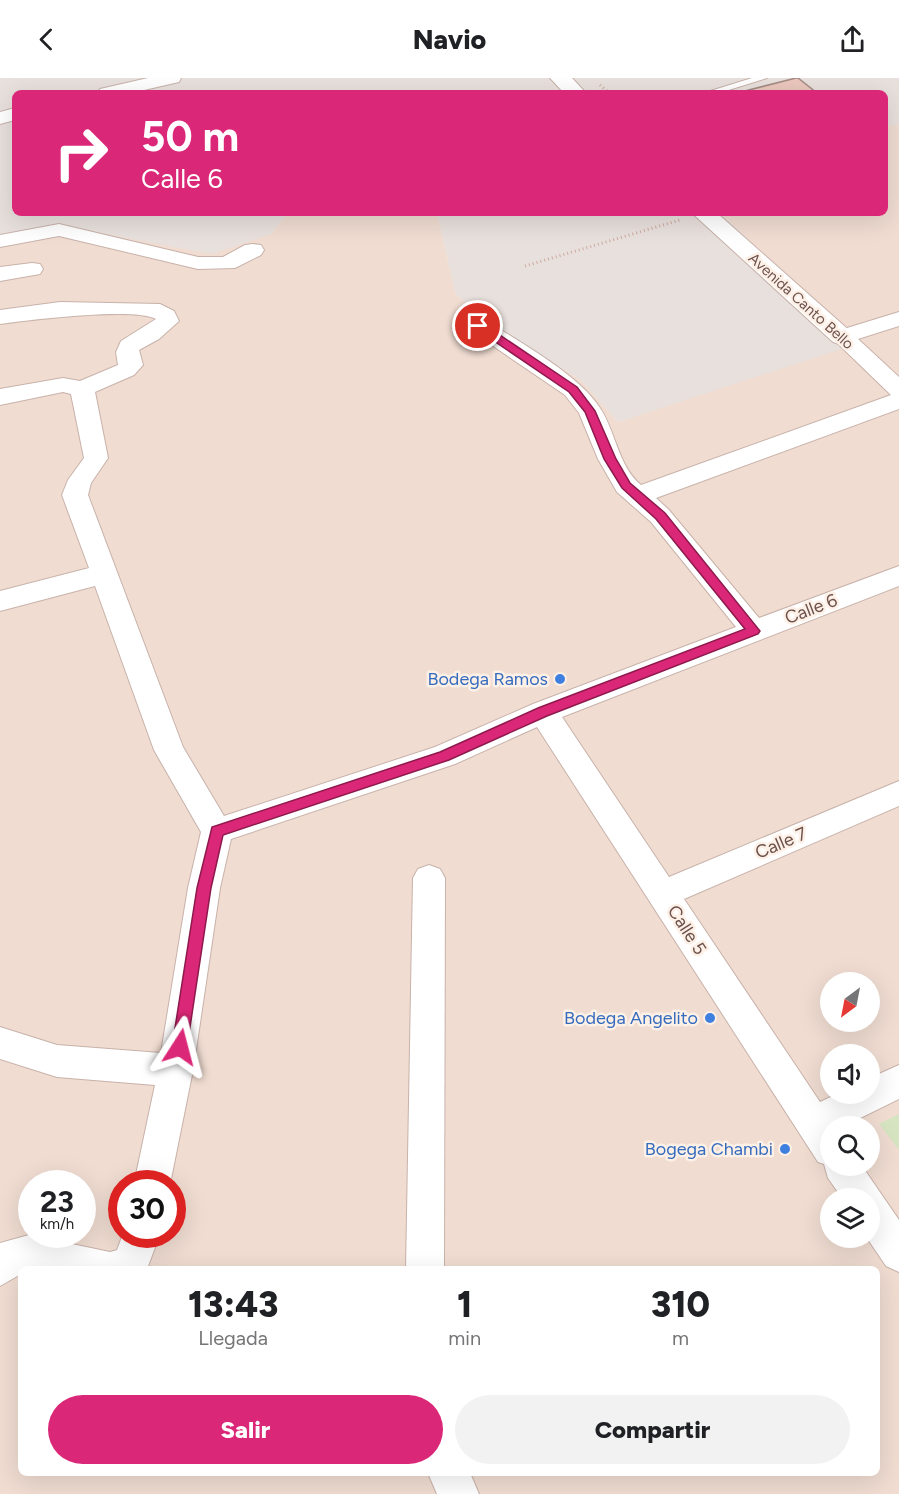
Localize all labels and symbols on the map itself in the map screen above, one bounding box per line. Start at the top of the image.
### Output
street label: Avenida Canto Bello [745,249,858,353]
pin [452,300,503,351]
street label: Calle 6 [782,589,840,629]
place label: Bodega Ramos [427,668,548,690]
marker: Bodega Ramos [553,672,567,686]
street label: Calle 7 [752,822,810,864]
street label: Calle 5 [663,901,711,959]
north arrow [820,972,880,1032]
place label: Bodega Angelito [564,1007,698,1029]
marker: Bodega Angelito [703,1011,717,1025]
position arrow [148,1015,212,1079]
place label: Bogega Chambi [645,1138,773,1160]
marker: Bogega Chambi [778,1142,792,1156]
speed limit sign: 30 [108,1170,186,1248]

